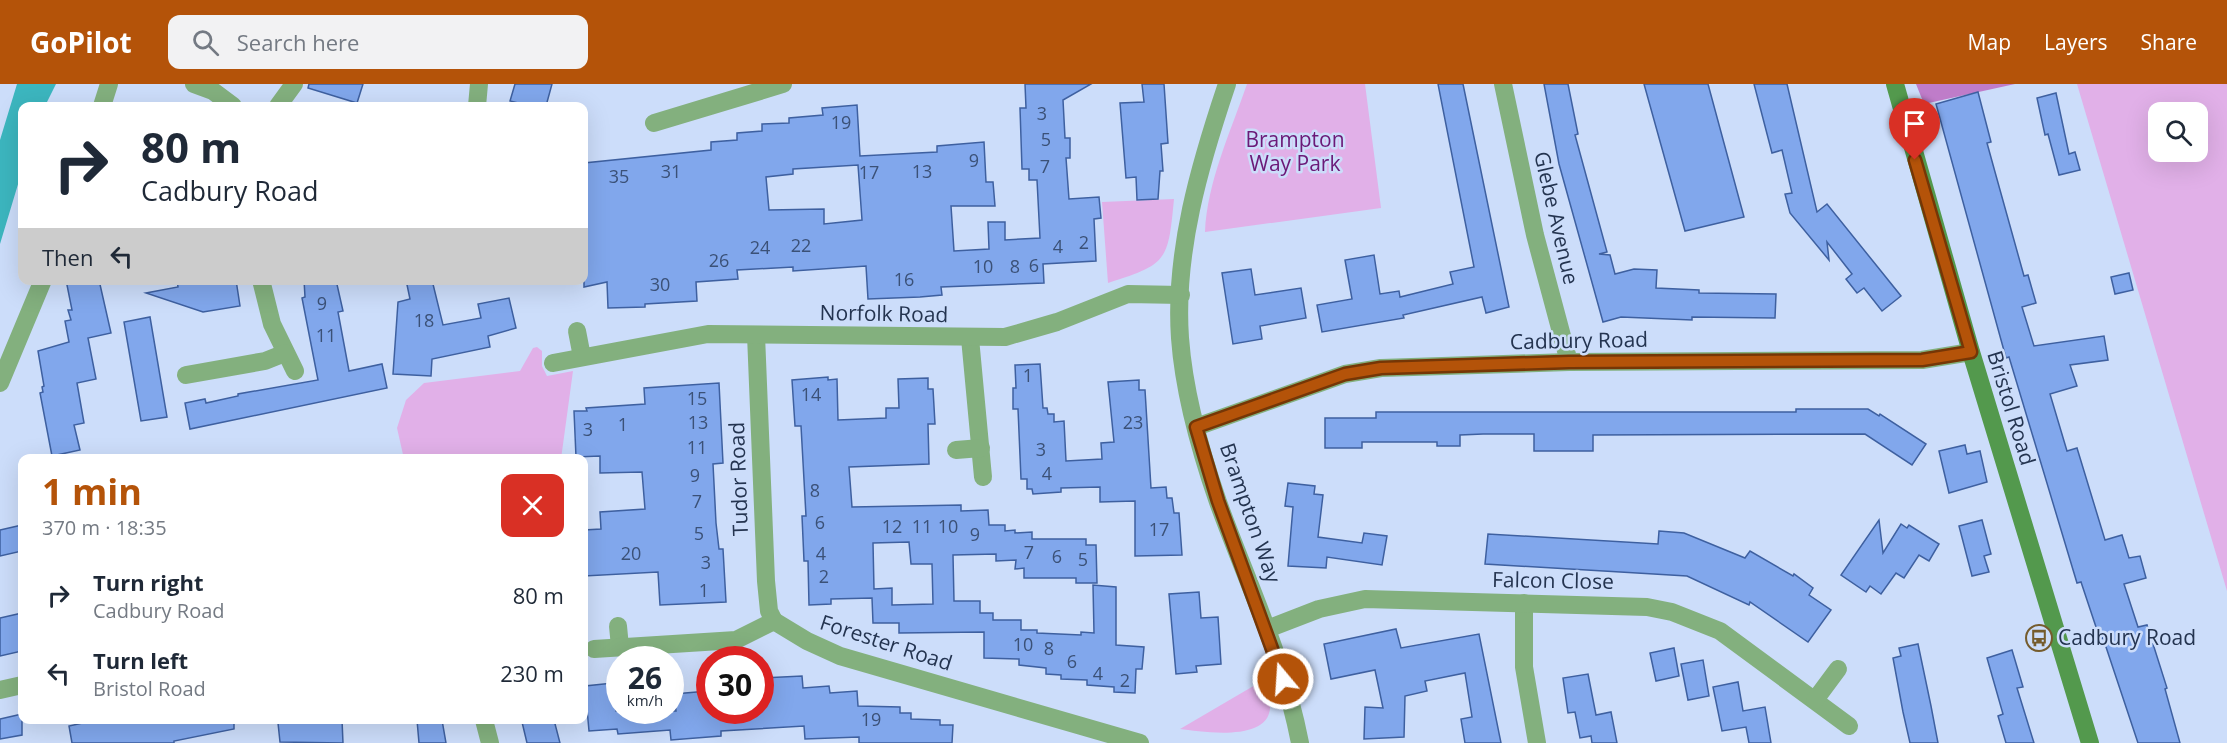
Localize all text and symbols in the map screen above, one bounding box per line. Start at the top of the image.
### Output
search box [168,15,588,69]
text: GoPilot [30,23,132,61]
icon: search [189,26,222,59]
text: Search here [237,27,359,57]
text: Map [1968,28,2011,56]
text: Layers [2044,28,2108,56]
text: Share [2141,28,2197,56]
pin [1889,98,1940,160]
house number: 3 [1037,101,1047,125]
map controls [2148,102,2208,162]
button: search [2148,102,2208,162]
icon: arrive [1898,107,1931,140]
house number: 19 [831,110,851,134]
text: 80 m [141,118,241,175]
park label: Brampton Way Park [1245,125,1345,177]
icon: right [42,126,120,204]
house number: 5 [1041,127,1051,151]
house number: 9 [969,148,979,172]
street label: Glebe Avenue [1528,149,1586,287]
house number: 7 [1040,154,1050,178]
house number: 31 [661,159,681,183]
house number: 13 [912,159,932,183]
house number: 17 [859,160,879,184]
house number: 35 [609,164,629,188]
text: Cadbury Road [141,172,319,209]
house number: 2 [1079,230,1089,254]
house number: 22 [791,233,811,257]
house number: 4 [1053,234,1063,258]
house number: 24 [750,235,770,259]
icon: left [105,240,138,273]
text: Then [42,242,93,272]
house number: 26 [709,248,729,272]
house number: 6 [1029,253,1039,277]
house number: 10 [973,254,993,278]
house number: 8 [1010,254,1020,278]
house number: 16 [894,267,914,291]
house number: 30 [650,272,670,296]
house number: 9 [317,291,327,315]
street label: Norfolk Road [819,298,949,328]
house number: 18 [414,308,434,332]
house number: 11 [316,323,336,347]
street label: Cadbury Road [1510,325,1648,355]
street label: Bristol Road [1981,347,2043,468]
house number: 1 [1023,363,1033,387]
house number: 14 [801,382,821,406]
house number: 15 [687,386,707,410]
house number: 13 [688,410,708,434]
house number: 23 [1123,410,1143,434]
house number: 1 [618,412,628,436]
house number: 3 [583,417,593,441]
street label: Tudor Road [722,422,754,537]
house number: 11 [687,435,707,459]
house number: 3 [1036,437,1046,461]
street label: Brampton Way [1214,439,1288,587]
house number: 4 [1042,461,1052,485]
house number: 9 [690,463,700,487]
text: 1 min [42,467,142,516]
button: close [501,474,564,537]
house number: 8 [810,478,820,502]
house number: 7 [692,489,702,513]
house number: 6 [815,510,825,534]
text: 370 m · 18:35 [42,514,167,541]
house number: 12 [882,514,902,538]
house number: 11 [912,514,932,538]
house number: 10 [938,514,958,538]
house number: 17 [1149,517,1169,541]
house number: 5 [694,521,704,545]
house number: 9 [970,522,980,546]
house number: 7 [1024,540,1034,564]
house number: 20 [621,541,641,565]
house number: 4 [816,541,826,565]
house number: 6 [1052,544,1062,568]
house number: 5 [1078,547,1088,571]
house number: 3 [701,550,711,574]
house number: 2 [819,564,829,588]
street label: Falcon Close [1492,565,1614,595]
text: Turn right [93,567,204,597]
house number: 1 [699,578,709,602]
icon: right [42,579,75,612]
text: 80 m [513,580,564,610]
text: Cadbury Road [93,597,225,624]
street label: Forester Road [817,608,956,677]
bus stop icon: Cadbury Road [2024,623,2054,653]
place label: Cadbury Road [2058,623,2196,651]
house number: 10 [1013,632,1033,656]
house number: 8 [1044,636,1054,660]
text: Turn left [93,645,188,675]
speed limit sign: 30 [696,646,774,724]
position arrow [1251,647,1315,711]
house number: 6 [1067,649,1077,673]
icon: left [42,657,75,690]
text: 26 [628,657,662,698]
text: 230 m [500,658,564,688]
house number: 4 [1093,661,1103,685]
house number: 2 [1120,668,1130,692]
text: Bristol Road [93,675,206,702]
text: km/h [627,690,663,710]
house number: 19 [861,707,881,731]

